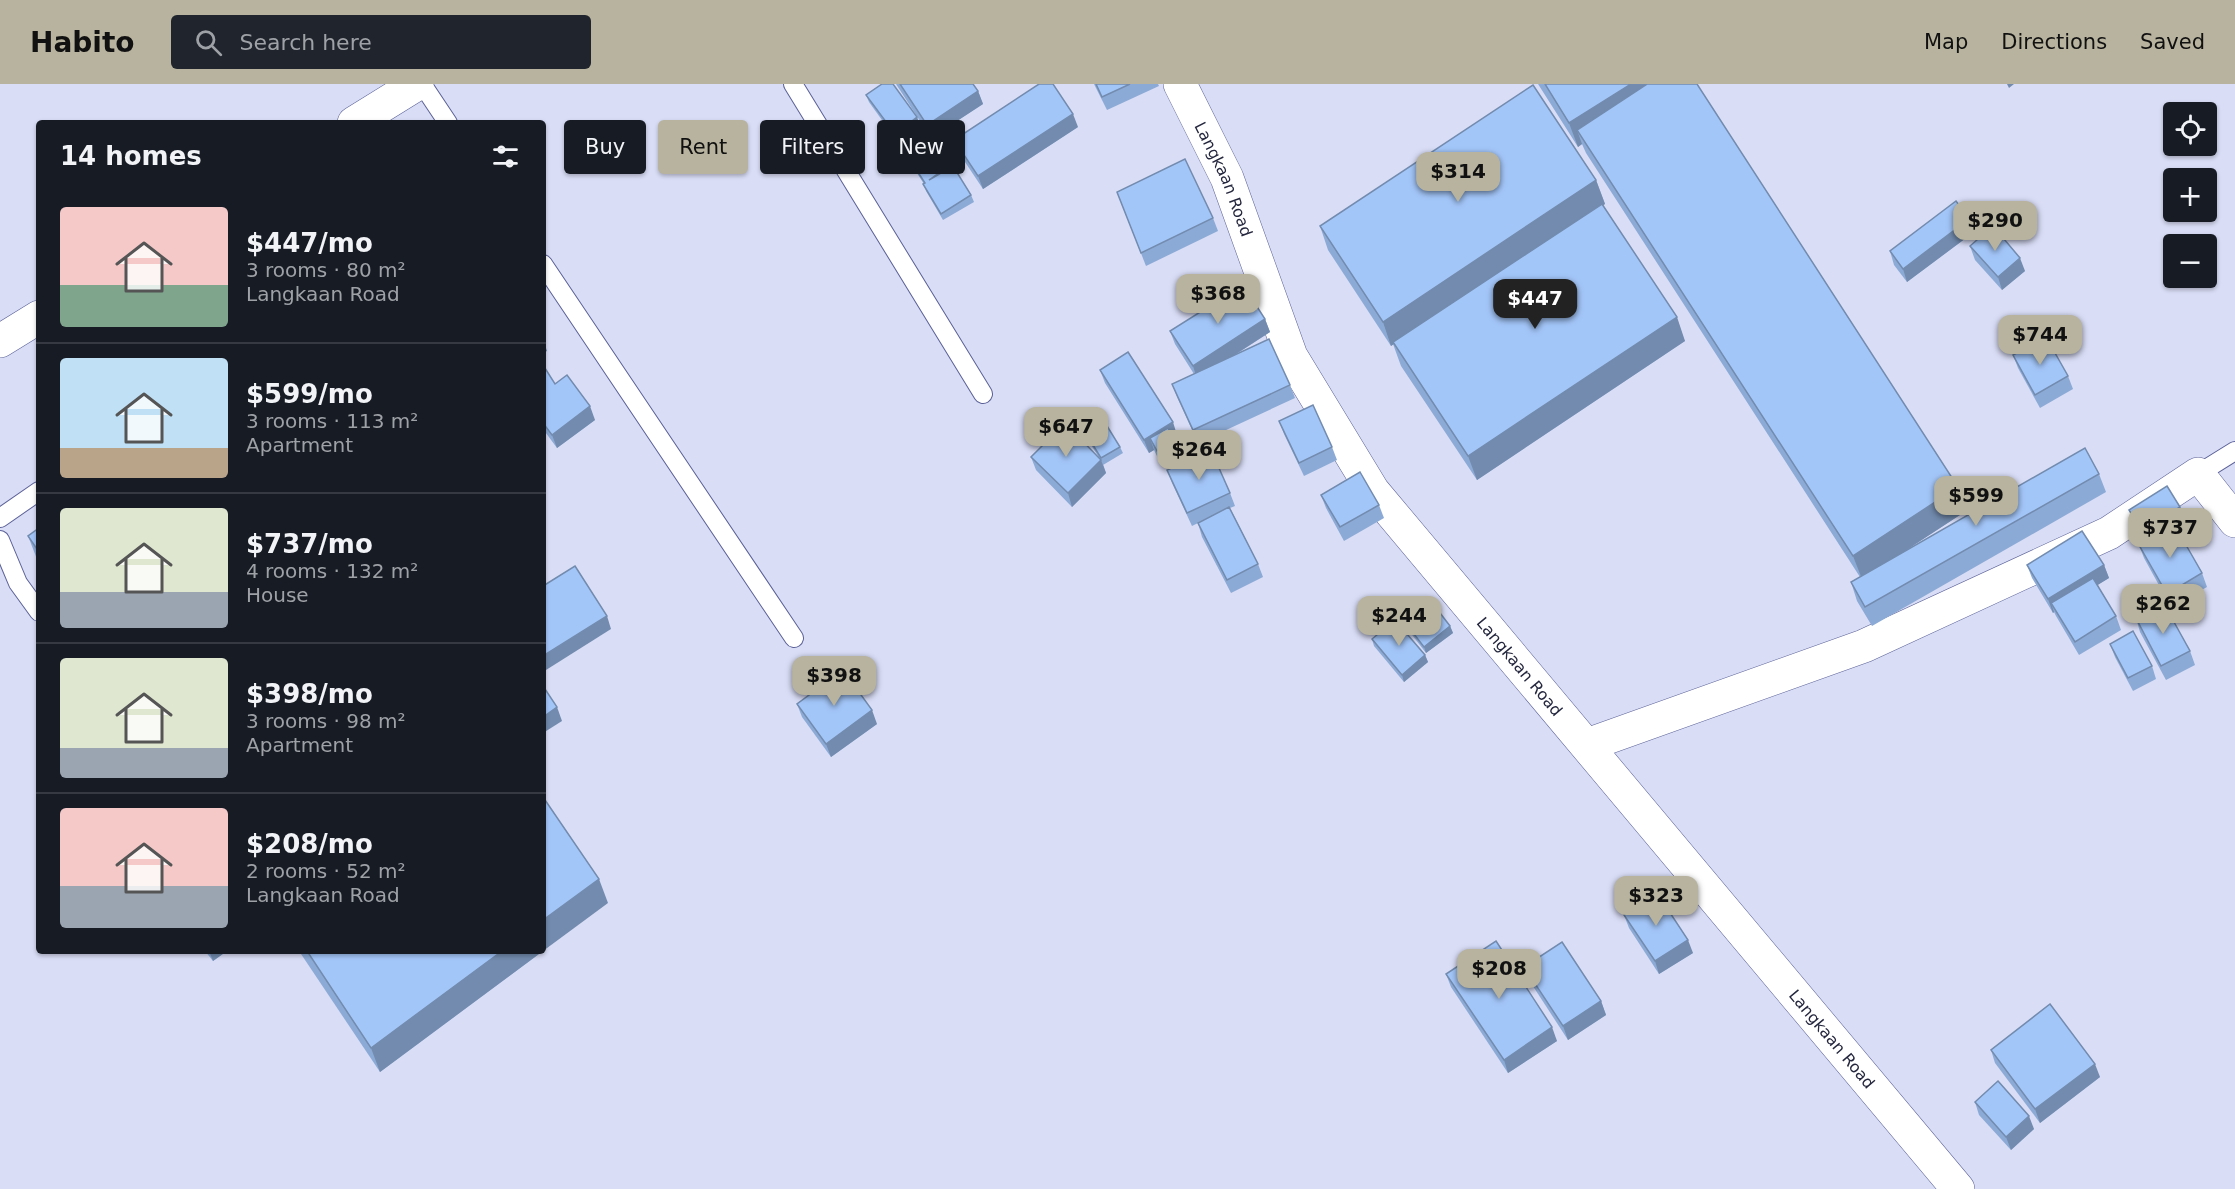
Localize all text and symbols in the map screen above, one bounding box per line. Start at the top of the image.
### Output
search box [171,15,591,69]
text: Habito [30,26,135,59]
icon: search [192,26,225,59]
text: Search here [240,30,372,55]
text: Map [1924,30,1968,54]
text: Directions [2001,30,2107,54]
text: Saved [2140,30,2205,54]
map controls [2163,102,2217,288]
button: locate [2163,102,2217,156]
street label: Langkaan Road [1191,119,1257,239]
chip: Buy [564,120,646,174]
chip: Rent [658,120,748,174]
chip: Filters [760,120,865,174]
chip: New [877,120,965,174]
icon: filters [489,140,522,173]
text: 14 homes [60,141,202,171]
pin: $314 [1422,152,1494,203]
text: $314 [1430,159,1486,183]
button: + [2163,168,2217,222]
pin: $290 [1959,201,2031,252]
text: $290 [1967,208,2023,232]
text: $447/mo [246,228,373,258]
icon: home [108,231,180,303]
button: − [2163,234,2217,288]
text: 3 rooms · 80 m² [246,258,406,282]
pin: $368 [1182,274,1254,325]
pin: $447 [1499,279,1571,330]
text: $368 [1190,281,1246,305]
text: Langkaan Road [246,282,400,306]
text: $447 [1507,286,1563,310]
pin: $744 [2004,315,2076,366]
text: $744 [2012,322,2068,346]
text: $599/mo [246,379,373,409]
icon: home [108,382,180,454]
pin: $647 [1030,407,1102,458]
text: 3 rooms · 113 m² [246,409,418,433]
text: $647 [1038,414,1094,438]
pin: $264 [1163,430,1235,481]
text: Apartment [246,433,353,457]
text: $264 [1171,437,1227,461]
pin: $599 [1940,476,2012,527]
text: $599 [1948,483,2004,507]
pin: $737 [2134,508,2206,559]
text: $737 [2142,515,2198,539]
text: $737/mo [246,529,373,559]
icon: home [108,532,180,604]
text: 4 rooms · 132 m² [246,559,418,583]
text: House [246,583,309,607]
pin: $262 [2127,584,2199,635]
text: $262 [2135,591,2191,615]
pin: $244 [1363,596,1435,647]
text: $244 [1371,603,1427,627]
street label: Langkaan Road [1473,613,1567,720]
pin: $398 [798,656,870,707]
text: $398 [806,663,862,687]
text: $398/mo [246,679,373,709]
icon: home [108,682,180,754]
text: 3 rooms · 98 m² [246,709,406,733]
text: Apartment [246,733,353,757]
text: $208/mo [246,829,373,859]
icon: home [108,832,180,904]
text: 2 rooms · 52 m² [246,859,406,883]
pin: $323 [1620,876,1692,927]
text: Langkaan Road [246,883,400,907]
text: $323 [1628,883,1684,907]
pin: $208 [1463,949,1535,1000]
text: $208 [1471,956,1527,980]
street label: Langkaan Road [1785,986,1879,1092]

